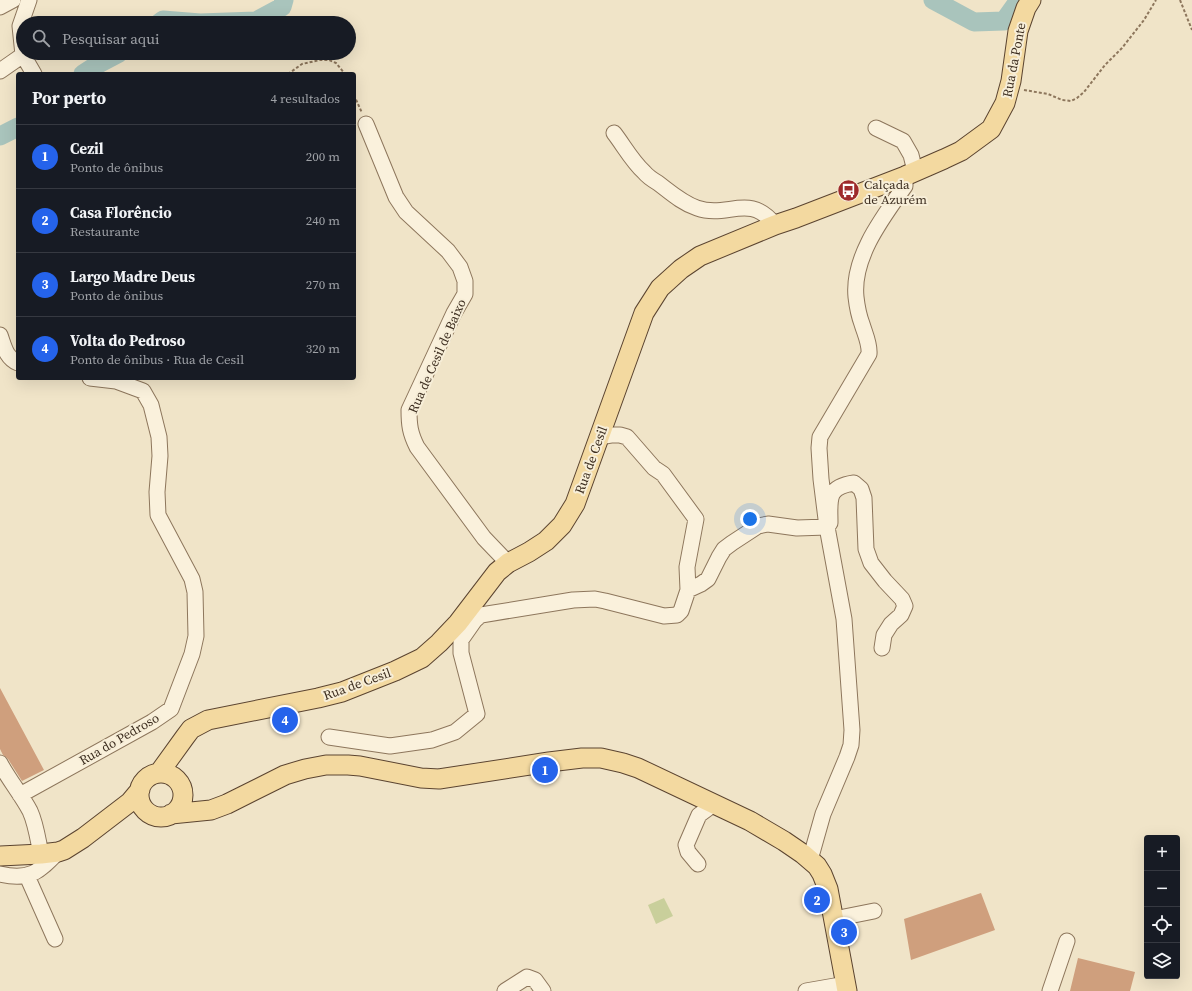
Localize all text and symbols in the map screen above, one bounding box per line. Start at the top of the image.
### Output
search box [16,16,356,60]
street label: Rua da Ponte [998,21,1030,99]
icon: search [30,27,52,49]
text: Pesquisar aqui [62,28,159,49]
text: Por perto [32,86,106,110]
text: 4 resultados [270,90,340,107]
text: Cezil [70,138,104,159]
text: 1 [41,148,49,165]
text: 200 m [306,148,340,165]
text: Ponto de ônibus [70,159,163,176]
place label: Calçada de Azurém [864,176,927,208]
bus stop icon: Calçada de Azurém [835,178,861,204]
text: Casa Florêncio [70,202,172,223]
text: 2 [41,212,49,229]
text: 240 m [306,212,340,229]
text: Restaurante [70,223,140,240]
text: Largo Madre Deus [70,266,195,287]
text: 3 [41,276,49,293]
text: 270 m [306,276,340,293]
text: Ponto de ônibus [70,287,163,304]
street label: Rua de Cesil de Baixo [404,296,470,416]
text: Volta do Pedroso [70,330,185,351]
text: 4 [41,340,49,357]
text: 320 m [306,340,340,357]
text: Ponto de ônibus · Rua de Cesil [70,351,244,368]
street label: Rua de Cesil [571,424,611,496]
your location [740,509,760,529]
street label: Rua de Cesil [321,664,393,704]
pin: 4 [272,705,298,735]
street label: Rua do Pedroso [76,709,162,769]
pin: 1 [532,755,558,785]
map controls [1144,835,1180,979]
button: + [1144,835,1180,871]
button: − [1144,871,1180,907]
pin: 2 [804,885,830,915]
button: locate [1144,907,1180,943]
pin: 3 [831,917,857,947]
button: layers [1144,943,1180,979]

